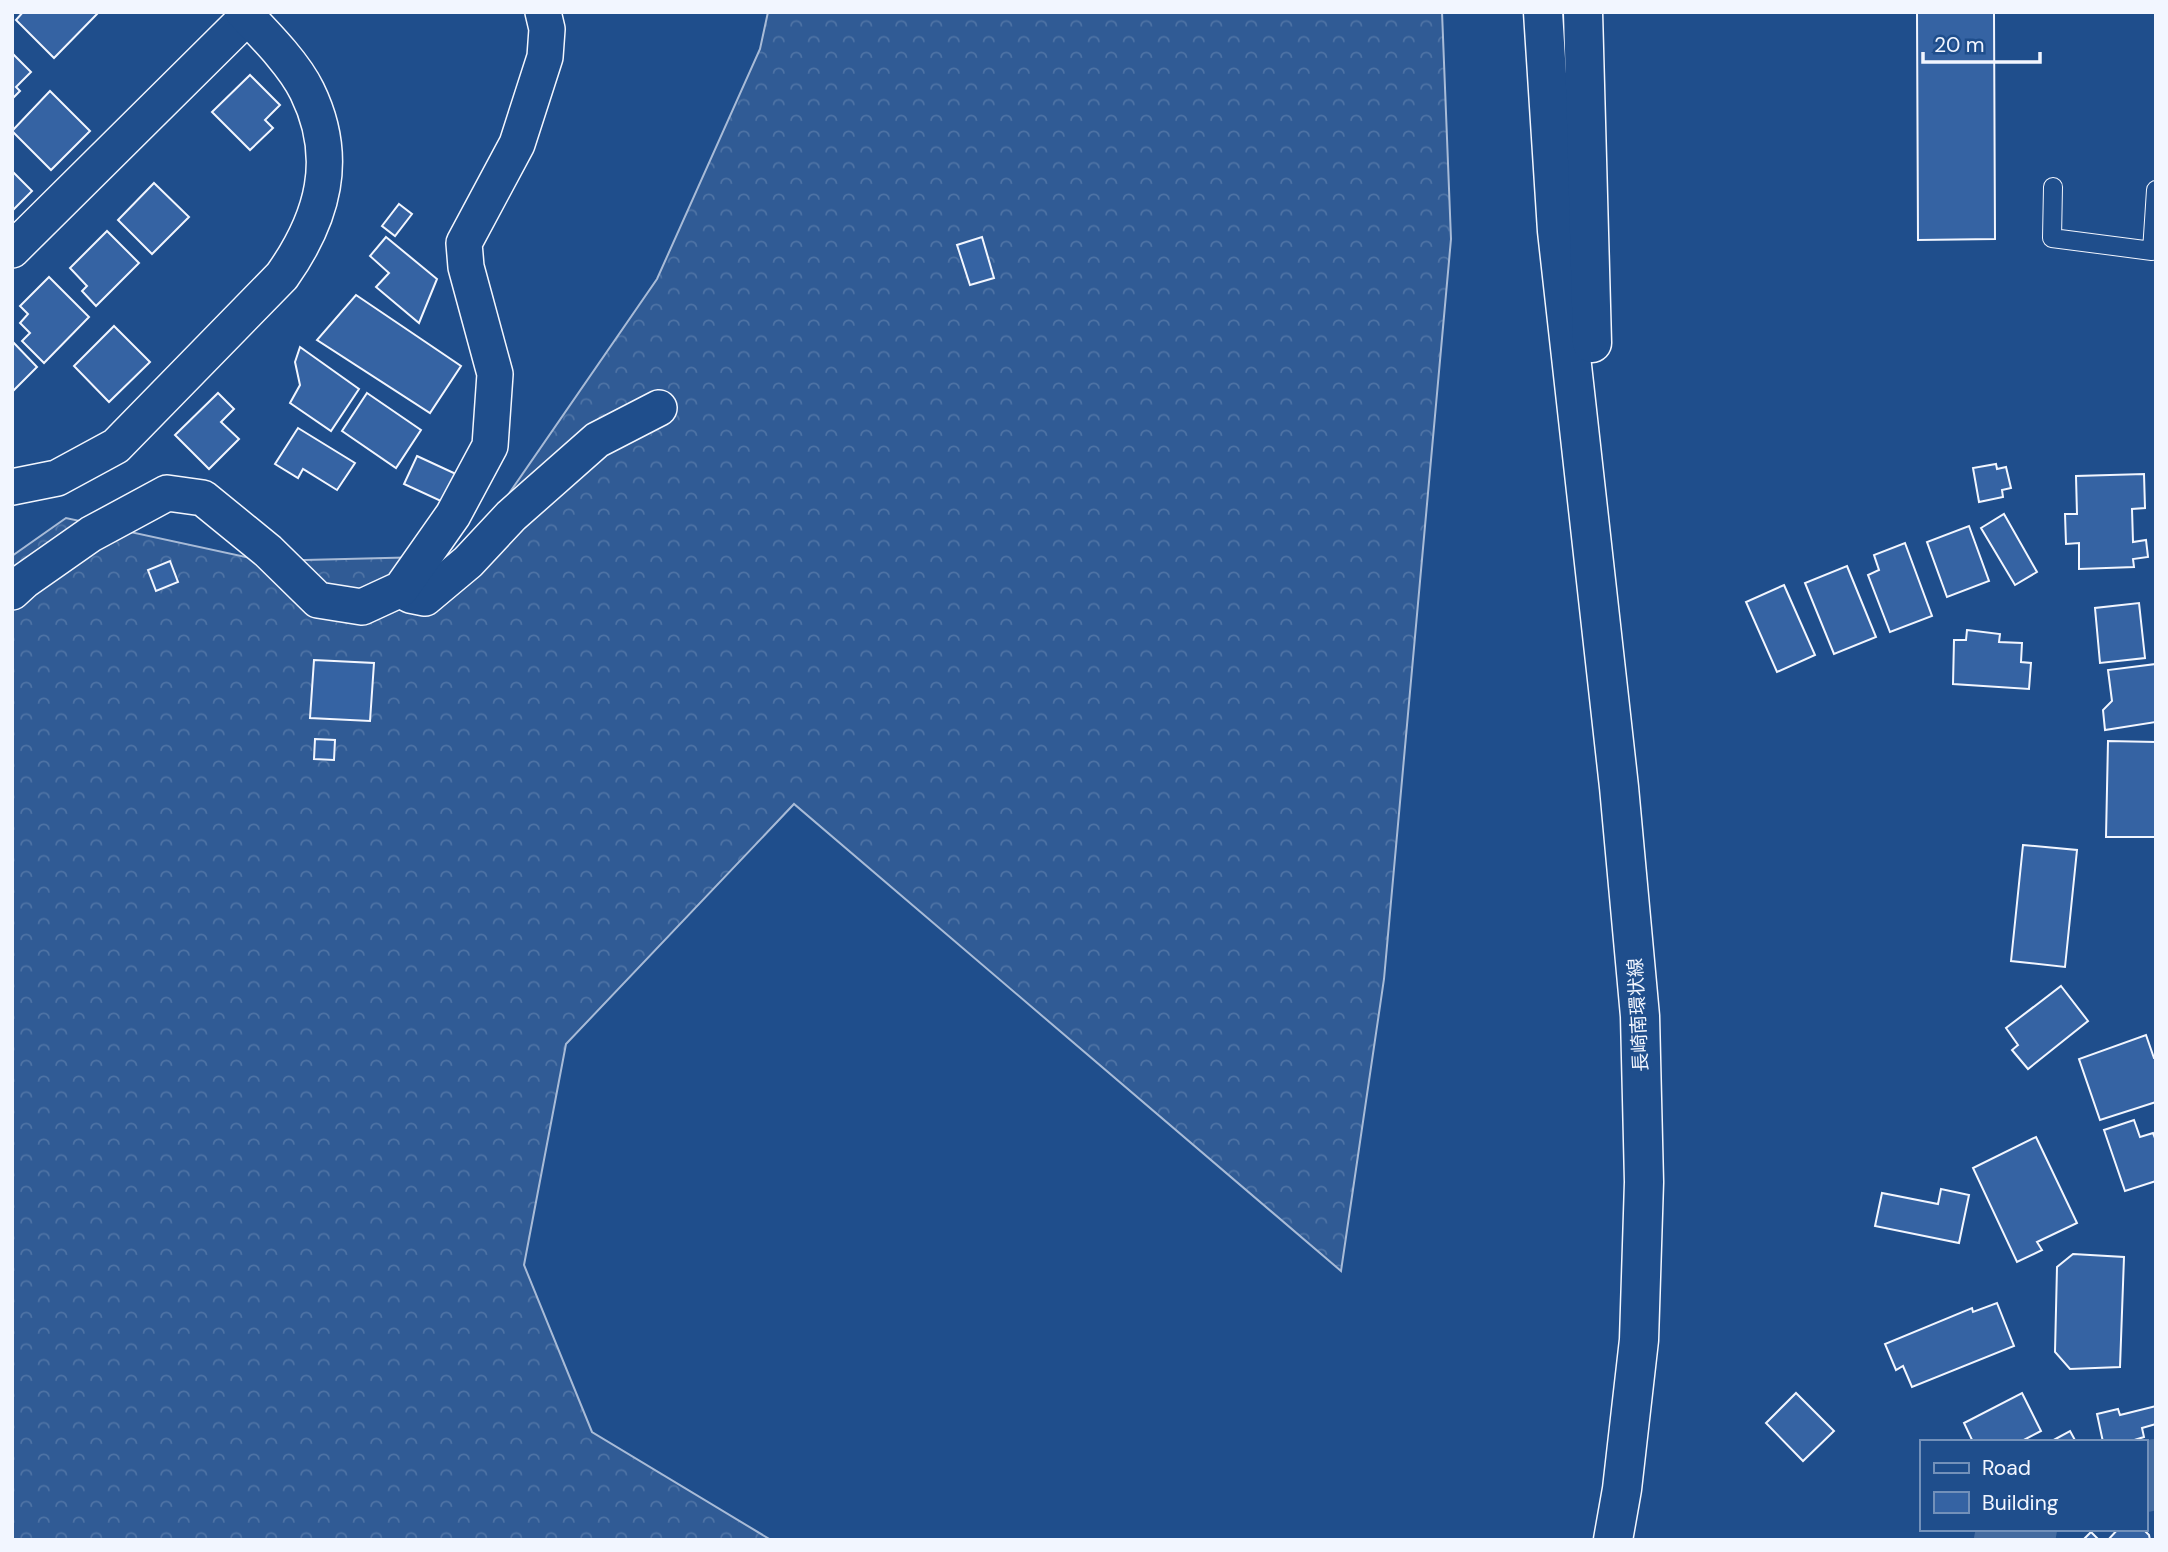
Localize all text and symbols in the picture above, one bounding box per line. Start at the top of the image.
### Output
scale bar [1923,21,2040,65]
text: 20 m [1934,31,1985,59]
street label: 長崎南環状線 [1623,957,1653,1073]
legend [1920,1440,2147,1531]
text: Road [1982,1454,2031,1482]
text: Building [1982,1489,2059,1517]

